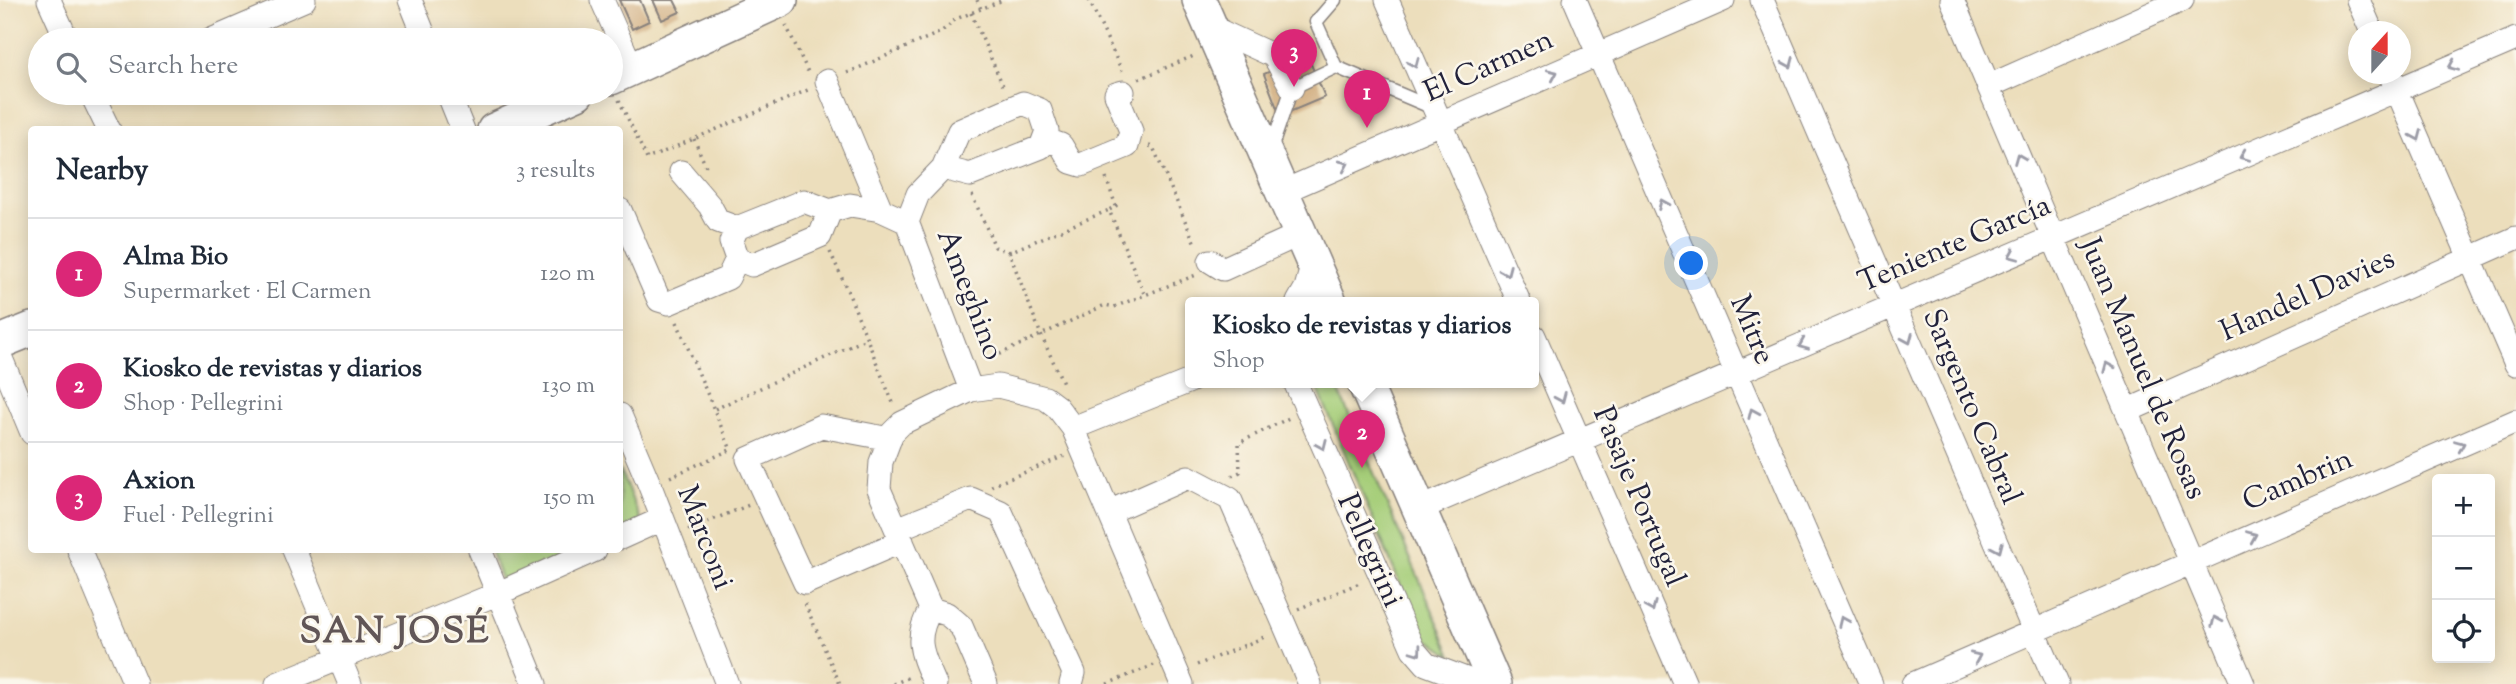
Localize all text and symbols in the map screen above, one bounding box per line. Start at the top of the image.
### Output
street label: El Carmen [1417,19,1561,115]
north arrow [2348,21,2411,84]
search box [28,28,623,105]
pin: 3 [1271,29,1317,87]
icon: search [52,48,90,86]
text: Search here [108,48,238,85]
one-way arrow [1781,55,1795,68]
one-way arrow [1405,56,1419,68]
one-way arrow [2448,58,2461,72]
one-way arrow [1546,68,1558,82]
pin: 1 [1344,70,1390,128]
one-way arrow [2409,129,2423,141]
one-way arrow [2239,148,2251,162]
text: Nearby [56,150,148,193]
one-way arrow [2013,152,2027,164]
text: 3 results [516,155,595,188]
one-way arrow [1337,159,1349,173]
street label: Teniente García [1852,185,2058,305]
one-way arrow [1657,198,1671,211]
street label: Ameghino [924,223,1014,367]
street label: Juan Manuel de Rosas [2067,230,2217,506]
street label: Handel Davies [2214,238,2402,354]
text: Alma Bio [123,239,228,276]
your location [1674,246,1708,280]
one-way arrow [2007,247,2020,261]
text: 1 [75,258,83,291]
text: 120 m [540,258,595,291]
one-way arrow [1497,264,1511,276]
text: Supermarket · El Carmen [123,276,371,309]
street label: Mitre [1717,289,1785,371]
popup [1185,297,1539,388]
street label: Sargento Cabral [1910,303,2032,511]
text: Kiosko de revistas y diarios [1213,308,1511,345]
one-way arrow [1900,332,1914,345]
one-way arrow [1798,336,1810,350]
text: Shop [1213,345,1265,378]
text: Kiosko de revistas y diarios [123,351,422,388]
one-way arrow [2102,362,2116,374]
text: 2 [74,370,84,403]
text: 130 m [542,370,595,403]
text: Shop · Pellegrini [123,388,283,421]
one-way arrow [1552,392,1566,404]
street label: Pasaje Portugal [1581,400,1695,594]
one-way arrow [1747,408,1761,420]
pin: 2 [1339,410,1385,468]
one-way arrow [1314,438,1328,450]
street label: Cambrin [2236,438,2360,523]
one-way arrow [2453,439,2466,453]
text: Axion [123,463,195,500]
map controls [2432,474,2495,663]
button: + [2432,474,2495,537]
street label: Marconi [664,480,744,596]
text: 3 [74,482,84,515]
text: 150 m [543,482,595,515]
street label: Pellegrini [1325,487,1413,615]
text: Fuel · Pellegrini [123,500,274,533]
one-way arrow [2244,530,2257,544]
button: − [2432,537,2495,600]
one-way arrow [1990,541,2004,553]
one-way arrow [1643,600,1657,612]
button: locate [2432,600,2495,663]
district label: SAN JOSÉ [299,606,491,660]
one-way arrow [1838,616,1852,628]
one-way arrow [2210,616,2224,629]
one-way arrow [1409,644,1421,656]
one-way arrow [1969,651,1981,665]

